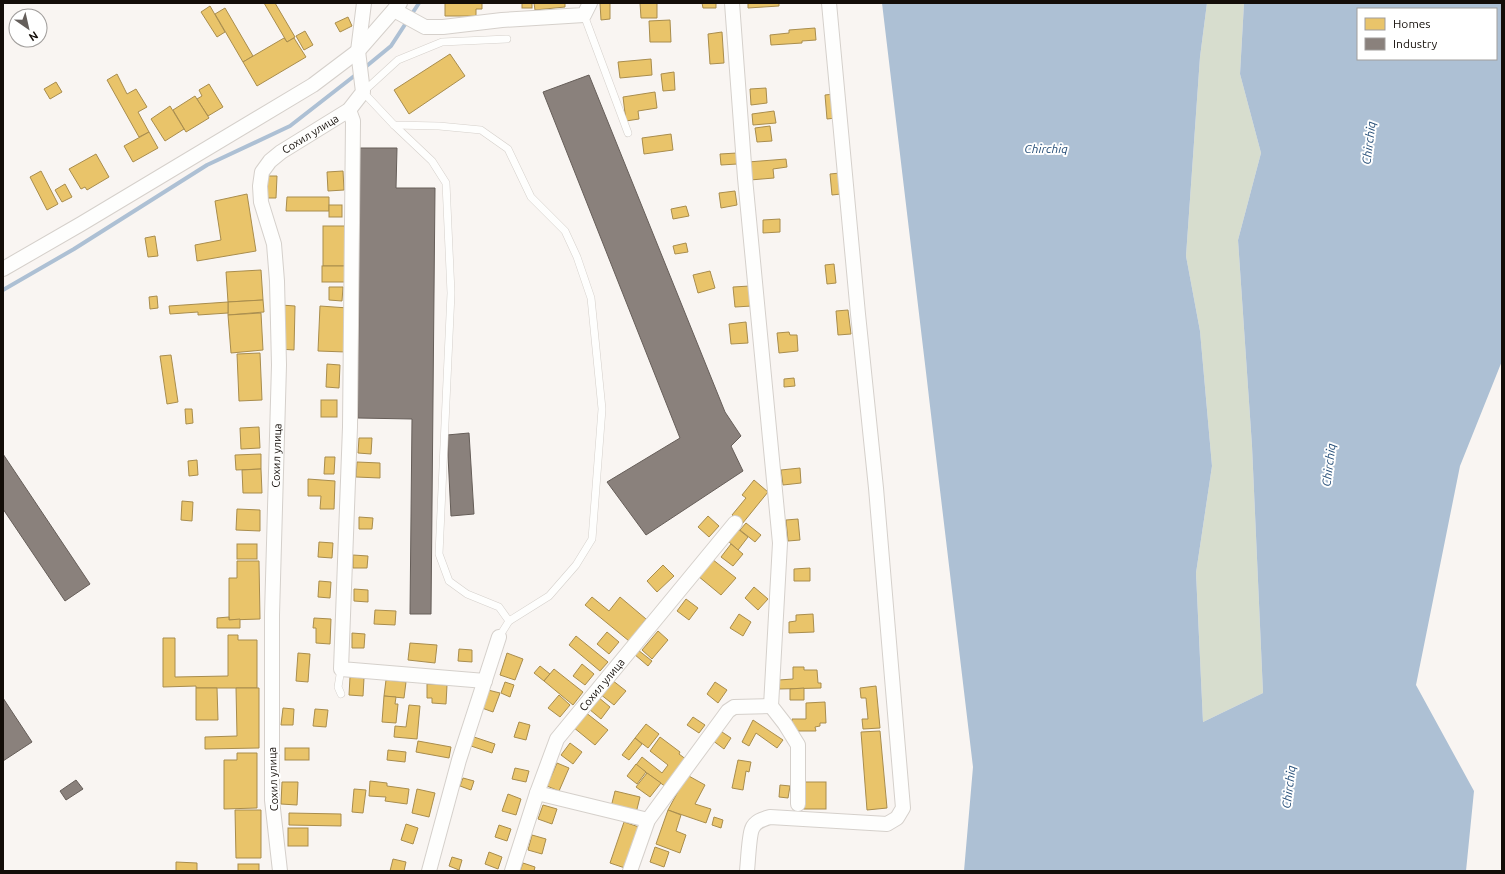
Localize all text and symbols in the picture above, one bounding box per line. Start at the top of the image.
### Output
north arrow [8,8,48,48]
legend [1357,8,1497,60]
text: Homes [1393,17,1431,30]
text: N [27,29,40,44]
text: Industry [1393,37,1438,50]
street label: Сохил улица [280,112,341,156]
water label: Chirchiq [1359,120,1378,165]
water label: Chirchiq [1024,142,1068,155]
street label: Сохил улица [270,423,283,488]
water label: Chirchiq [1319,442,1338,487]
street label: Сохил улица [577,656,627,713]
street label: Сохил улица [266,747,280,811]
water label: Chirchiq [1279,764,1298,809]

